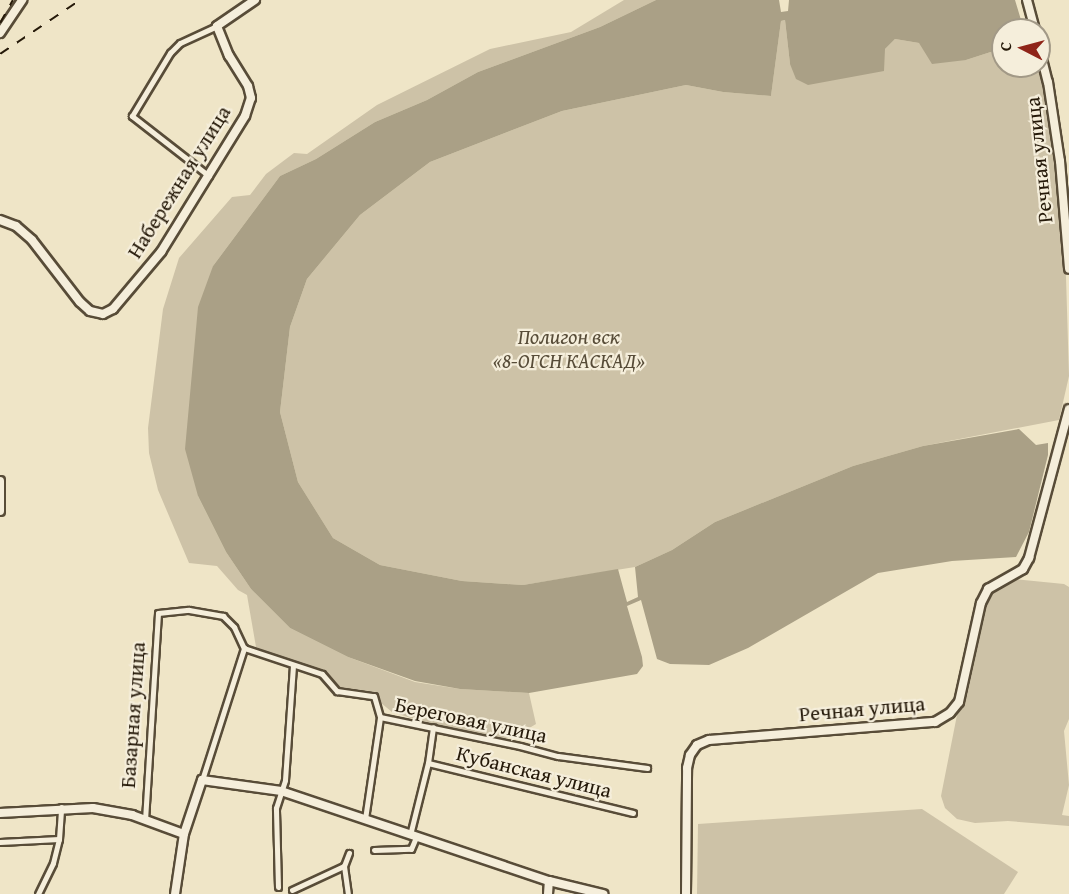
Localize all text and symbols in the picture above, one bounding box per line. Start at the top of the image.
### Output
north arrow [991,18,1051,78]
text: С [993,41,1017,52]
street label: Речная улица [1020,96,1058,224]
street label: Набережная улица [122,101,236,263]
park label: Полигон вск «8-ОГСН КАСКАД» [493,324,645,374]
street label: Базарная улица [115,641,151,789]
street label: Речная улица [798,691,926,727]
street label: Береговая улица [393,692,549,748]
street label: Кубанская улица [454,741,614,803]

